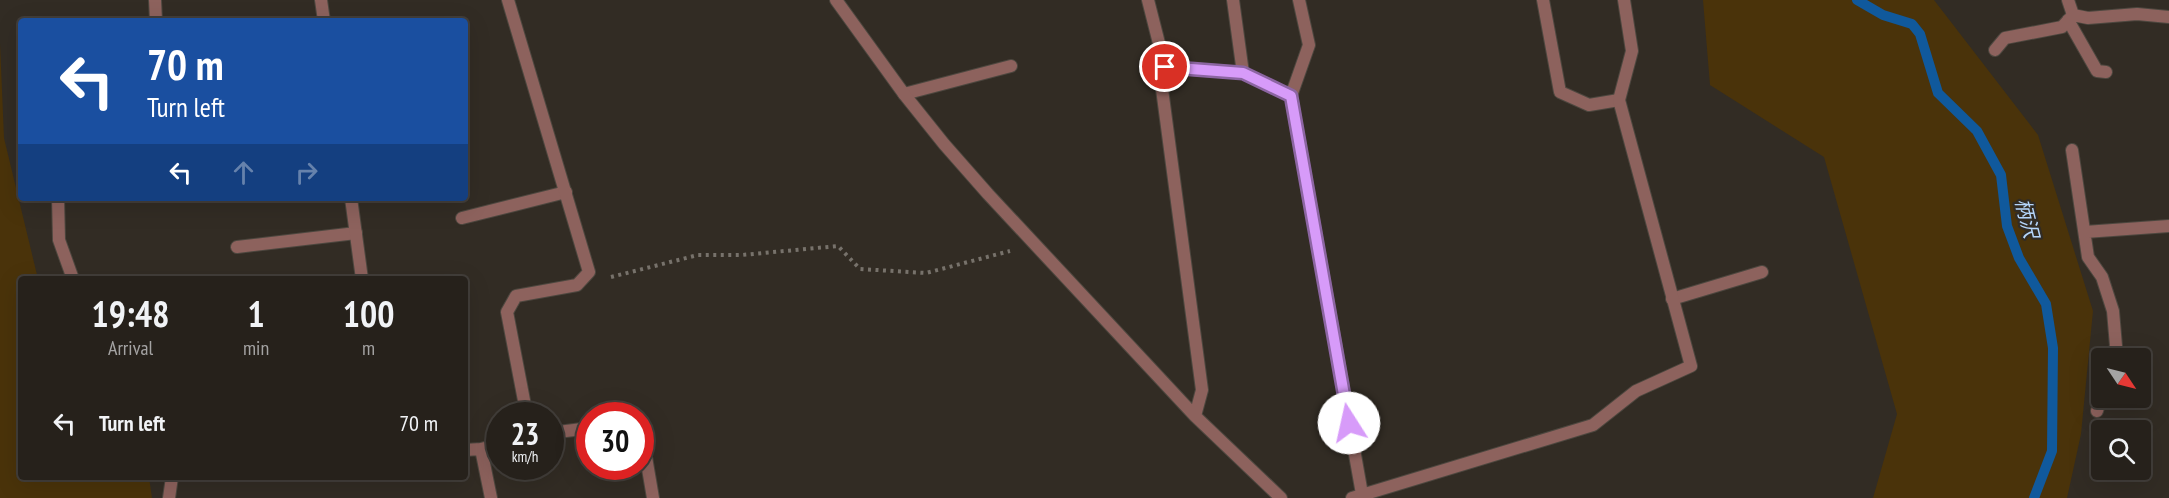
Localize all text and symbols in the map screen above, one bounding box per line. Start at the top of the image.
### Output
text: 70 m [147,37,224,92]
pin [1139,41,1190,92]
icon: left [48,42,126,120]
icon: arrive [1148,50,1181,83]
text: Turn left [147,90,225,124]
icon: left [164,156,197,189]
icon: ahead [227,156,260,189]
icon: right [290,156,323,189]
water label: 柄沢 [2010,195,2045,243]
text: 19:48 [92,290,169,337]
text: 1 [247,290,265,337]
text: 100 [343,290,394,337]
text: Arrival [108,335,153,361]
text: min [243,335,269,361]
text: m [362,335,375,361]
north arrow [2091,348,2151,408]
map controls [2091,348,2151,480]
position arrow [1317,391,1381,455]
speed limit sign: 30 [576,402,654,480]
icon: left [48,407,81,440]
text: Turn left [99,409,165,437]
text: 70 m [399,409,438,437]
text: 23 [511,414,539,453]
button: search [2091,420,2151,480]
text: km/h [512,447,538,466]

